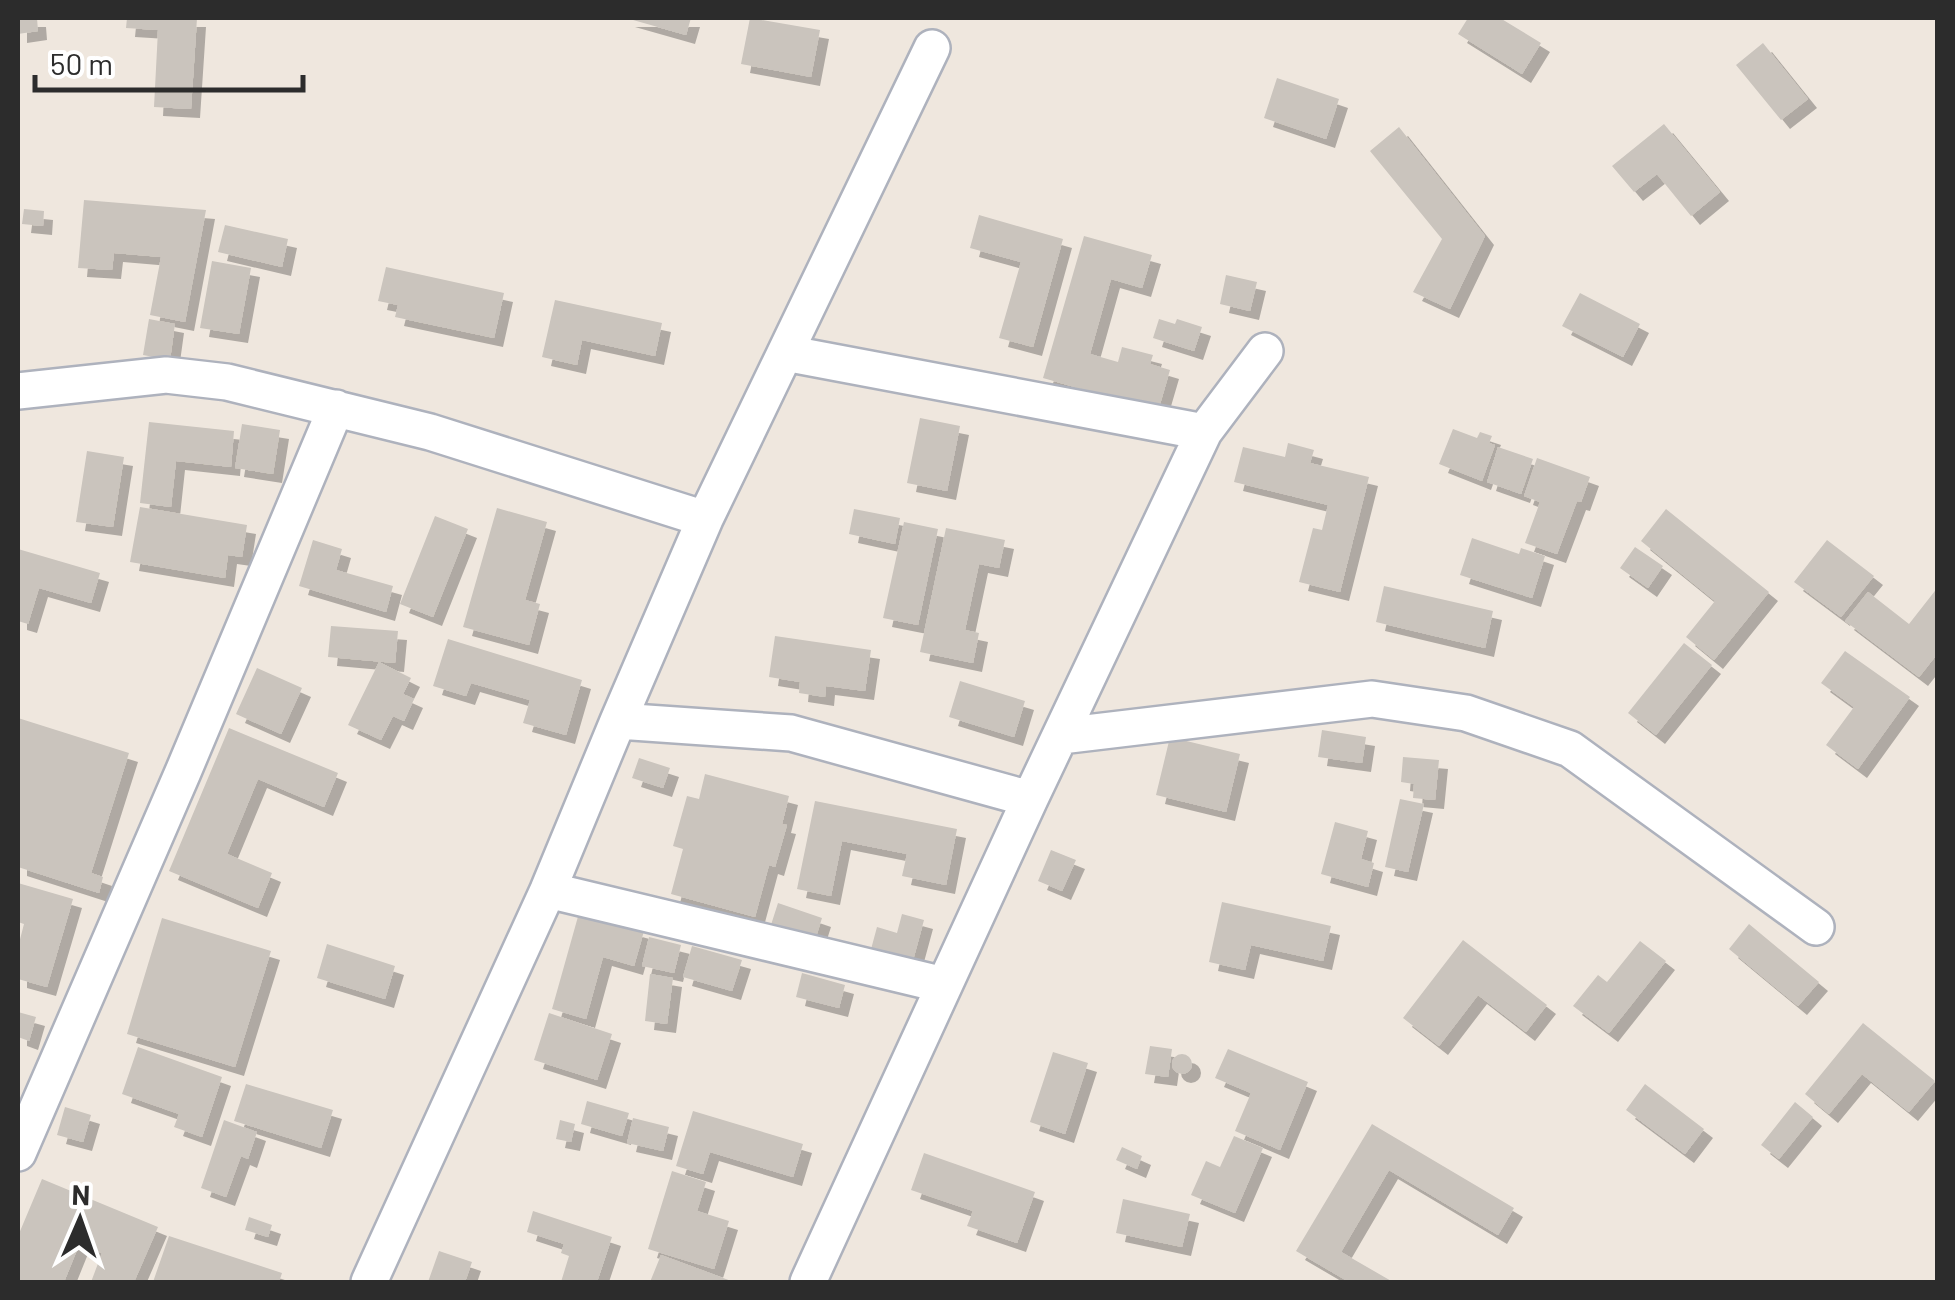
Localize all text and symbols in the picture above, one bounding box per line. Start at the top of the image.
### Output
scale bar [35,30,302,92]
text: 50 m [50,45,113,81]
north arrow [30,1170,130,1270]
text: N [71,1177,91,1211]

